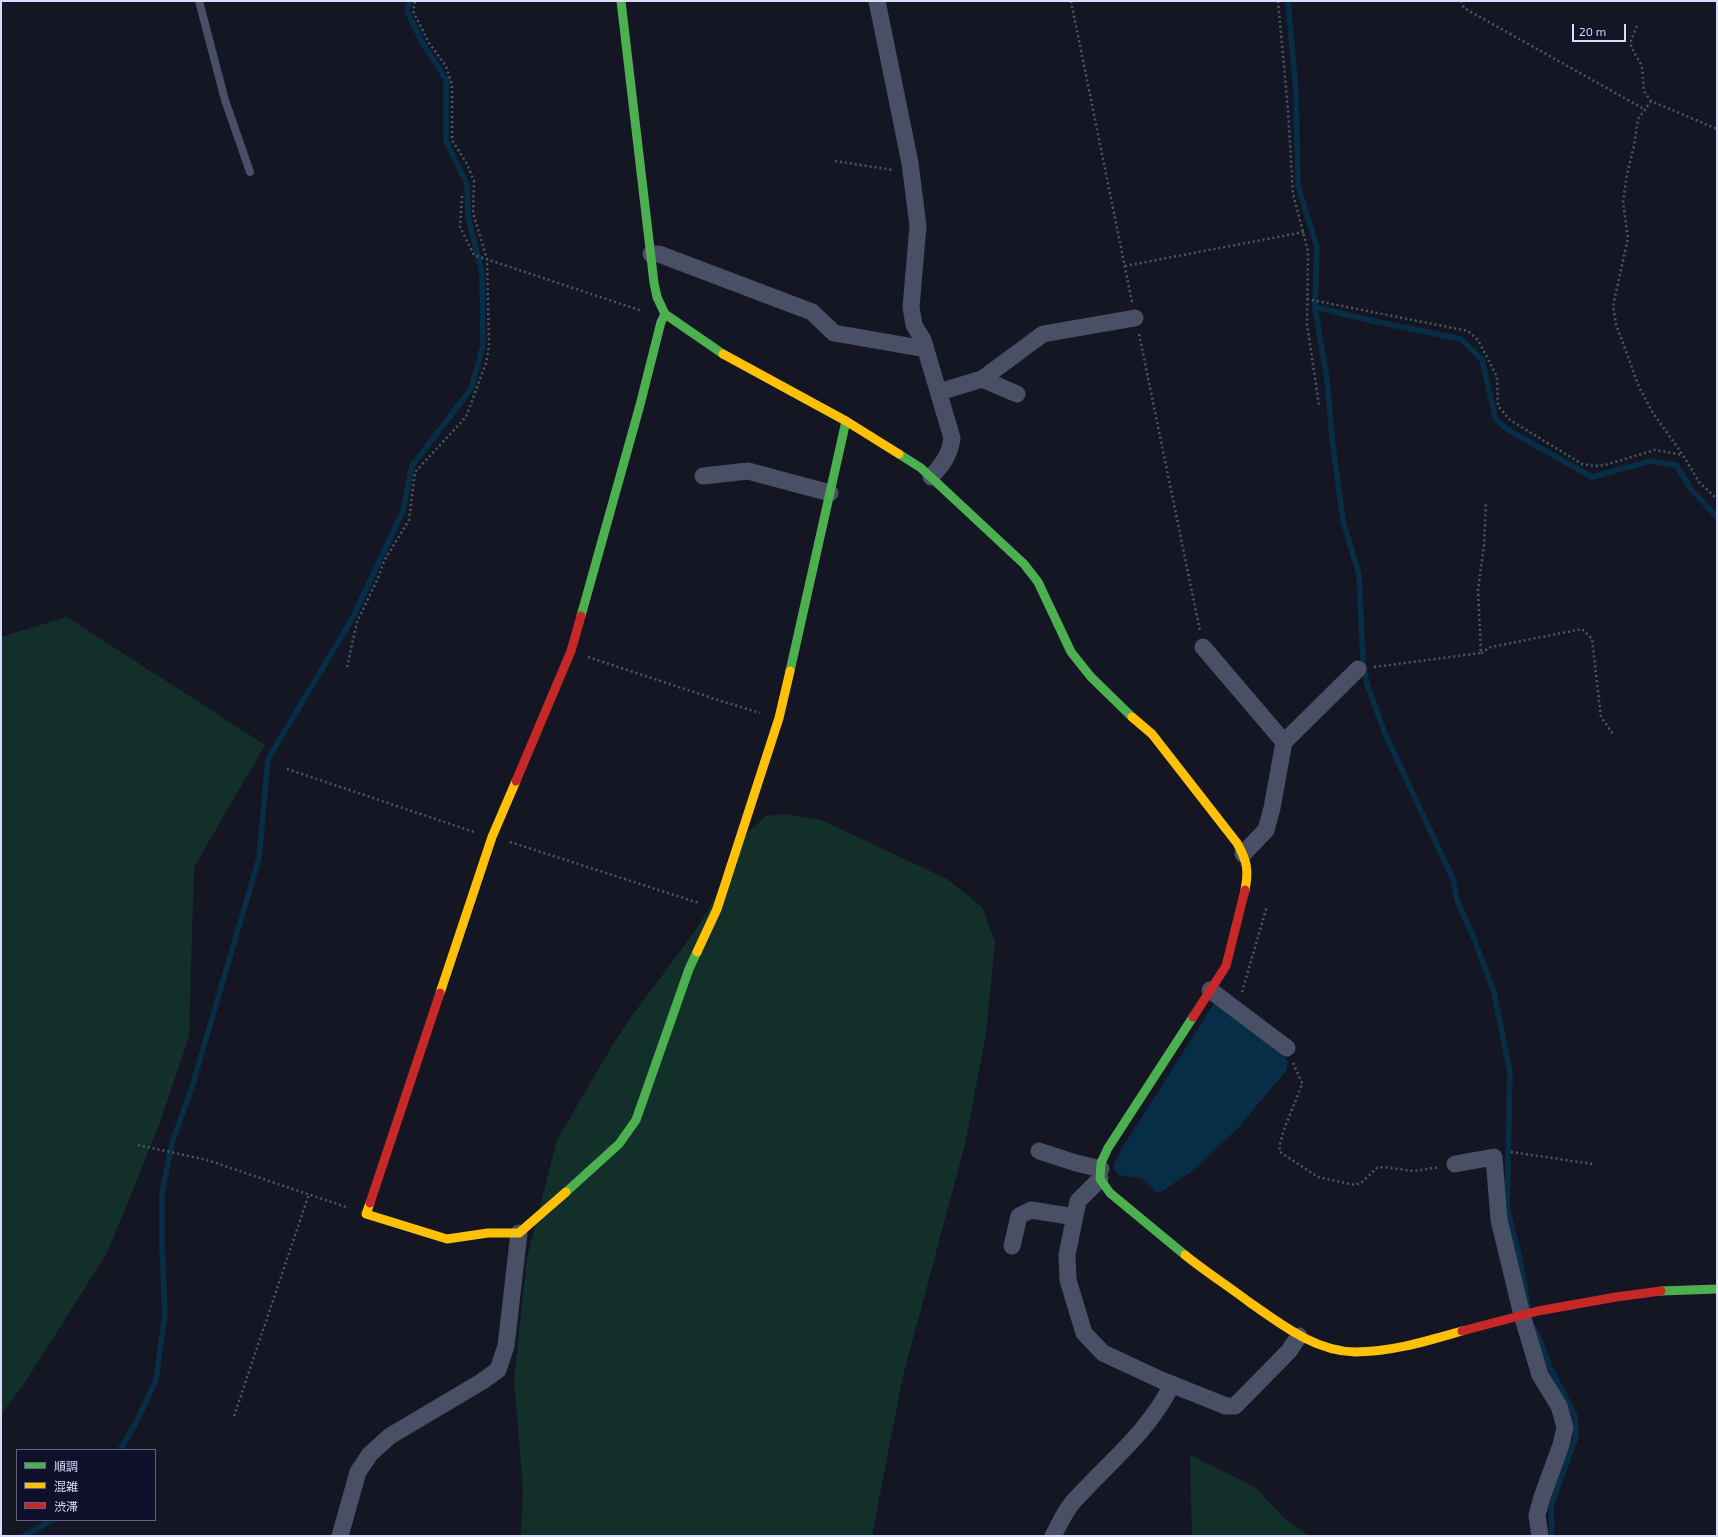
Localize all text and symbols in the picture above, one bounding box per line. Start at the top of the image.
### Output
scale bar [1574,16,1628,42]
text: 20 m [1579,24,1606,38]
legend [16,1449,156,1521]
text: 順調 [54,1459,78,1473]
text: 混雑 [54,1479,78,1493]
text: 渋滞 [54,1499,78,1513]

